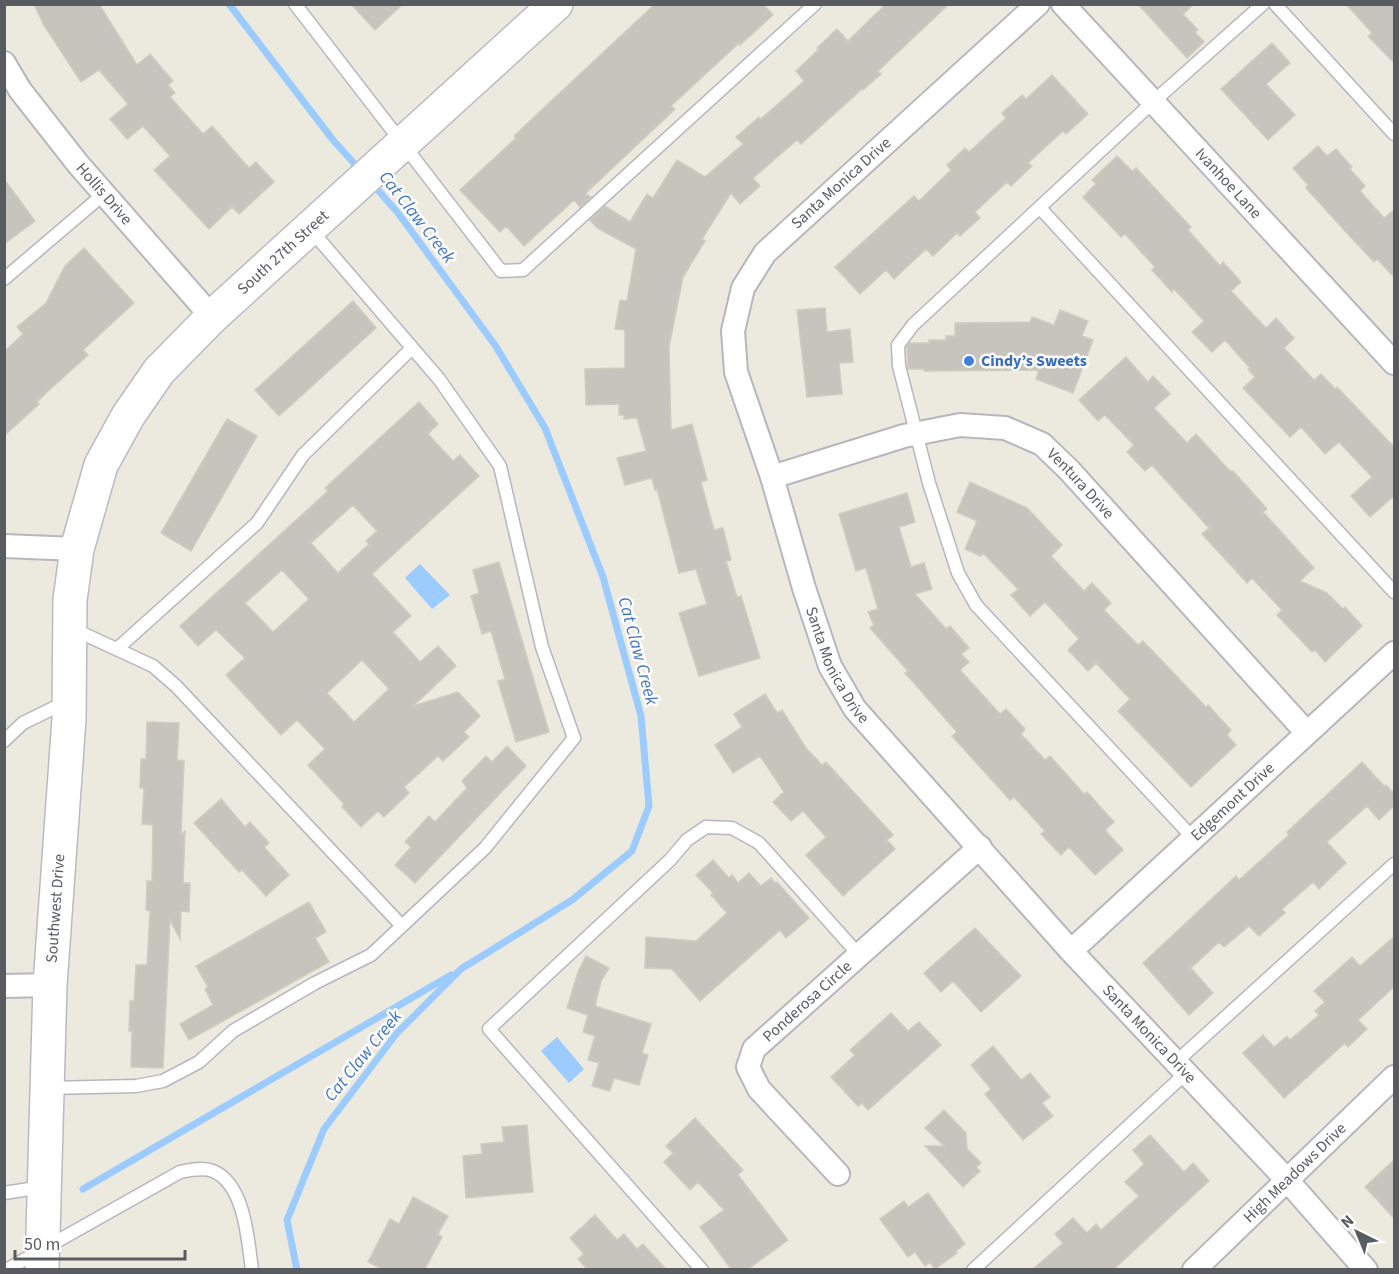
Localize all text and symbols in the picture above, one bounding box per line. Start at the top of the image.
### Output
street label: Santa Monica Drive [786,132,896,234]
street label: Ivanhoe Lane [1190,143,1267,224]
street label: Hollis Drive [71,158,137,230]
water label: Cat Claw Creek [373,166,461,269]
street label: South 27th Street [233,205,334,300]
place label: Cindy’s Sweets [981,350,1087,372]
marker: Cindy’s Sweets [962,354,976,368]
street label: Ventura Drive [1042,443,1119,524]
water label: Cat Claw Creek [612,594,665,708]
street label: Santa Monica Drive [800,604,874,729]
street label: Edgemont Drive [1186,757,1280,846]
street label: Southwest Drive [41,853,70,964]
street label: Ponderosa Circle [758,956,857,1047]
street label: Santa Monica Drive [1097,980,1201,1088]
water label: Cat Claw Creek [318,1005,408,1107]
street label: High Meadows Drive [1238,1118,1351,1228]
north arrow [1327,1202,1387,1262]
text: N [1336,1210,1359,1233]
scale bar [15,1223,184,1261]
text: 50 m [24,1232,60,1257]

